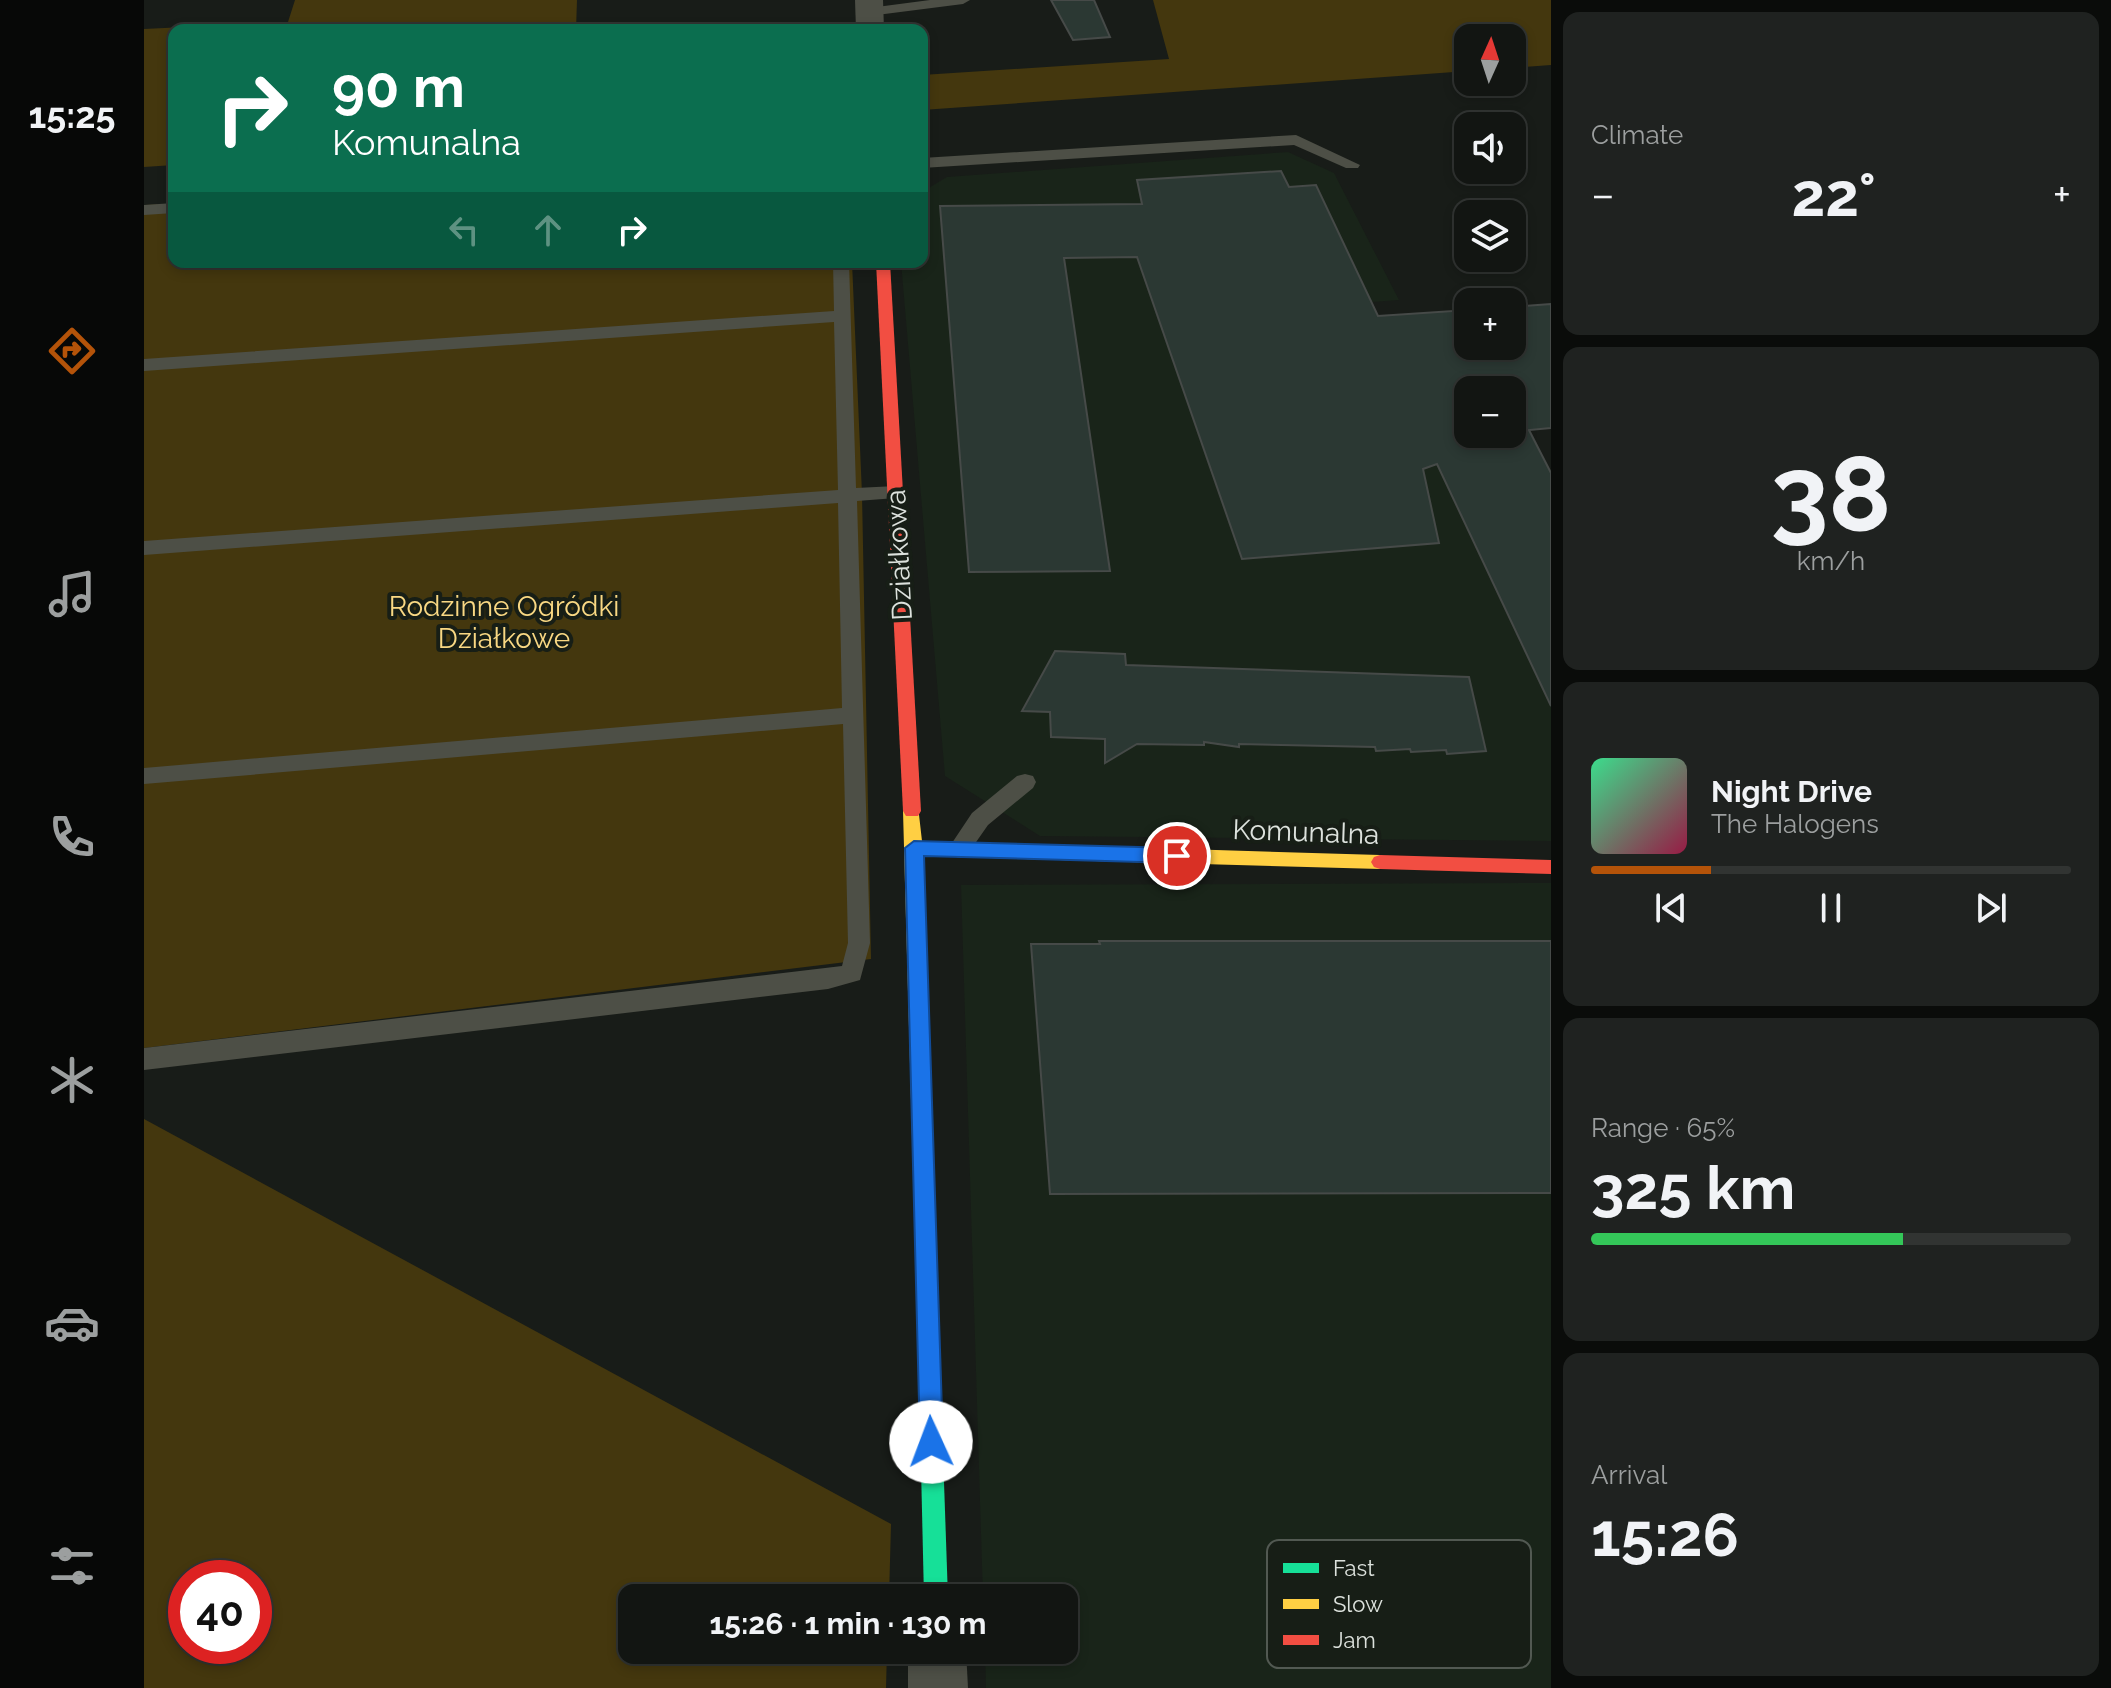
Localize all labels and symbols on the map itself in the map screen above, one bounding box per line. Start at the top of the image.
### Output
north arrow [1454,24,1526,96]
street label: Działkowa [879,489,919,621]
park label: Rodzinne Ogródki Działkowe [389,590,619,655]
street label: Komunalna [1232,813,1380,851]
pin [1143,822,1211,890]
position arrow [889,1400,973,1484]
legend [1267,1540,1531,1668]
text: Fast [1333,1555,1375,1581]
speed limit sign: 40 [168,1560,272,1664]
text: Slow [1333,1591,1383,1617]
text: Jam [1333,1627,1376,1653]

